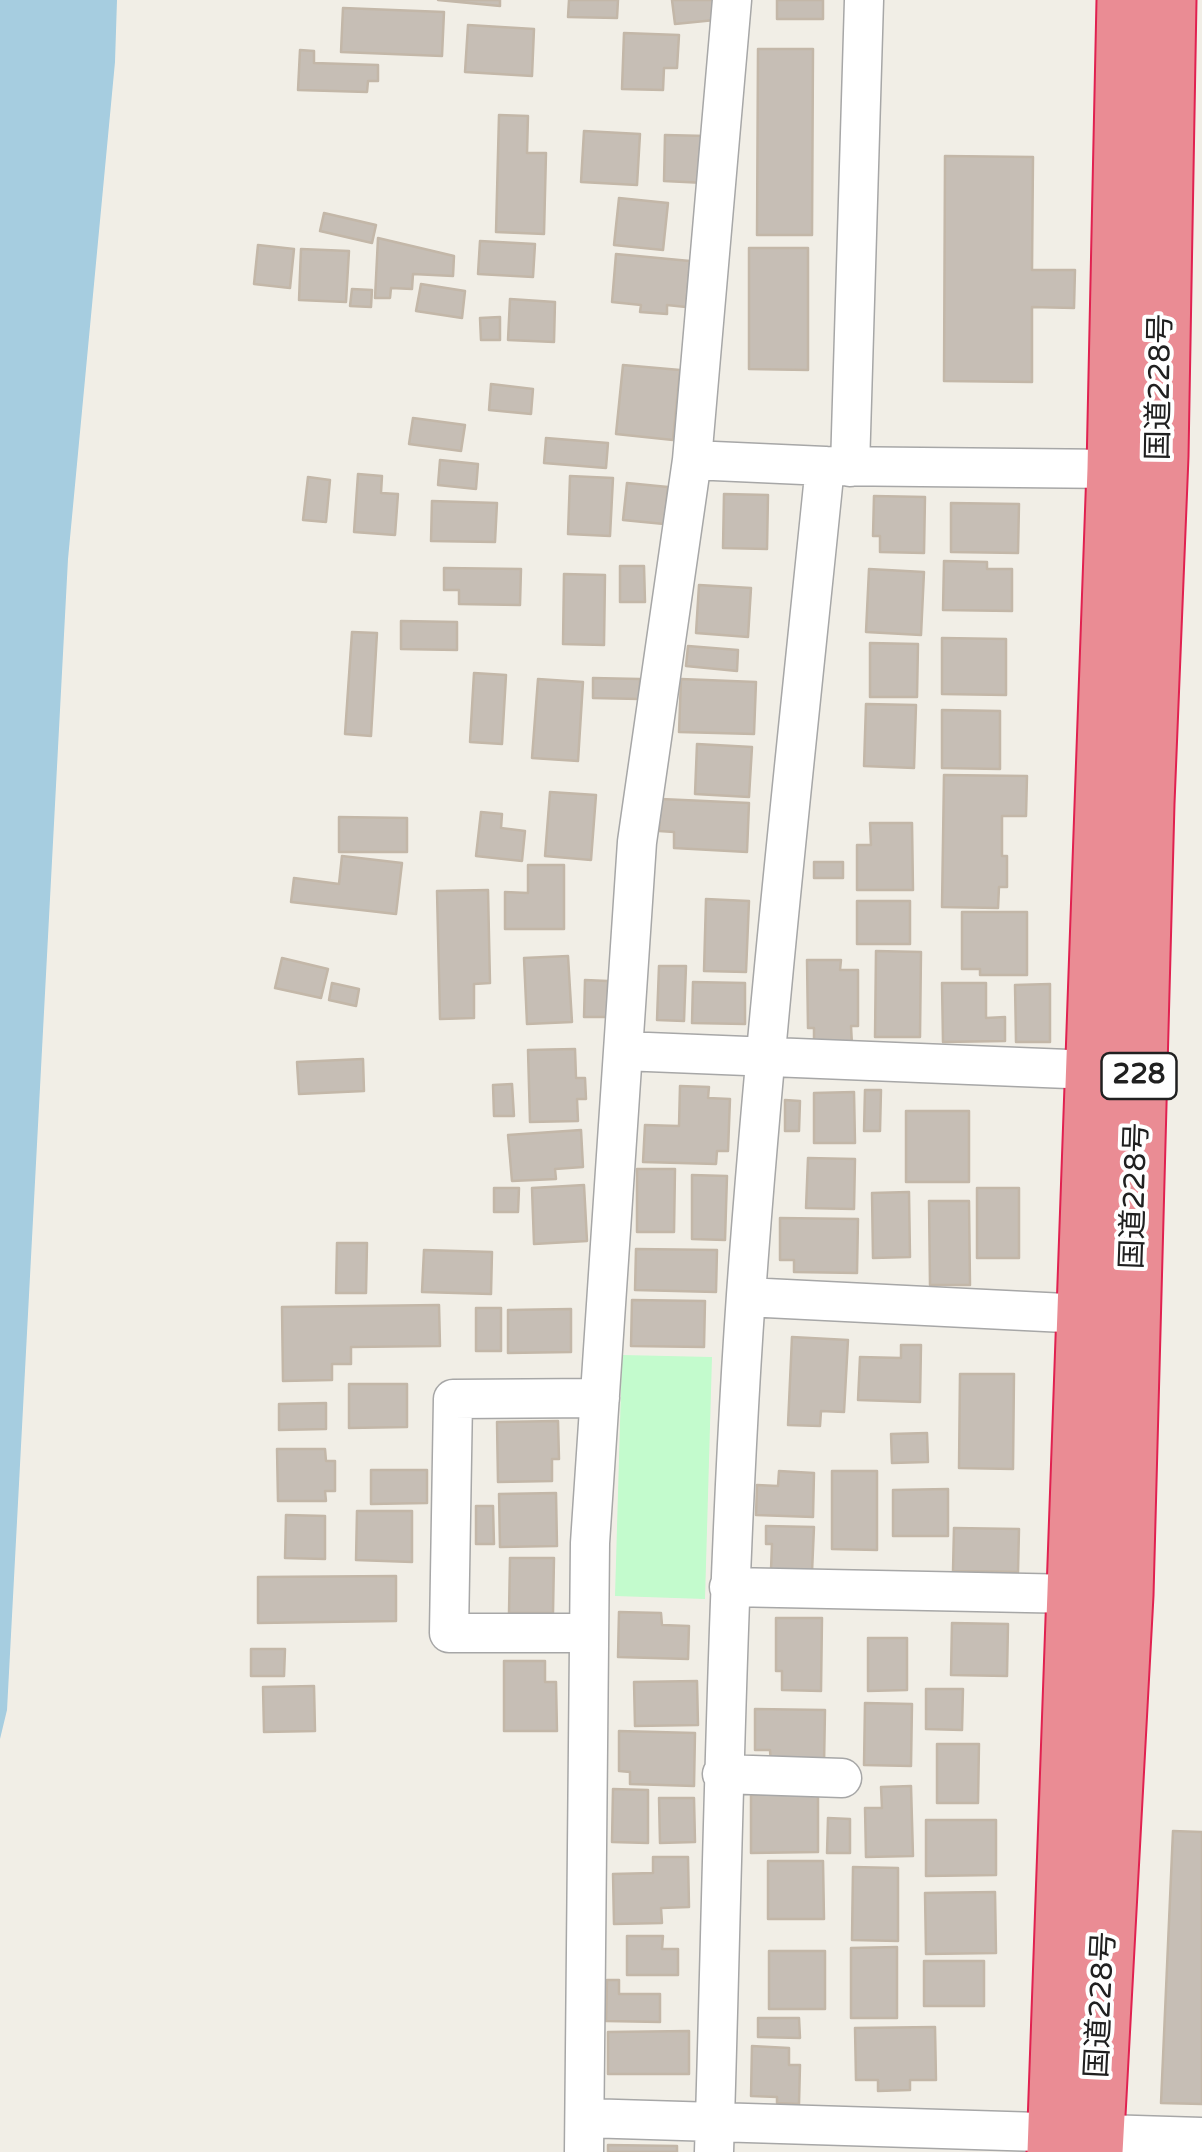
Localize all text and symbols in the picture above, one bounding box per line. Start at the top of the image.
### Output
street label: 国道228号 [1142,313,1180,461]
road number: 228 [1102,1053,1176,1099]
street label: 国道228号 [1115,1122,1157,1270]
street label: 国道228号 [1080,1931,1124,2079]

